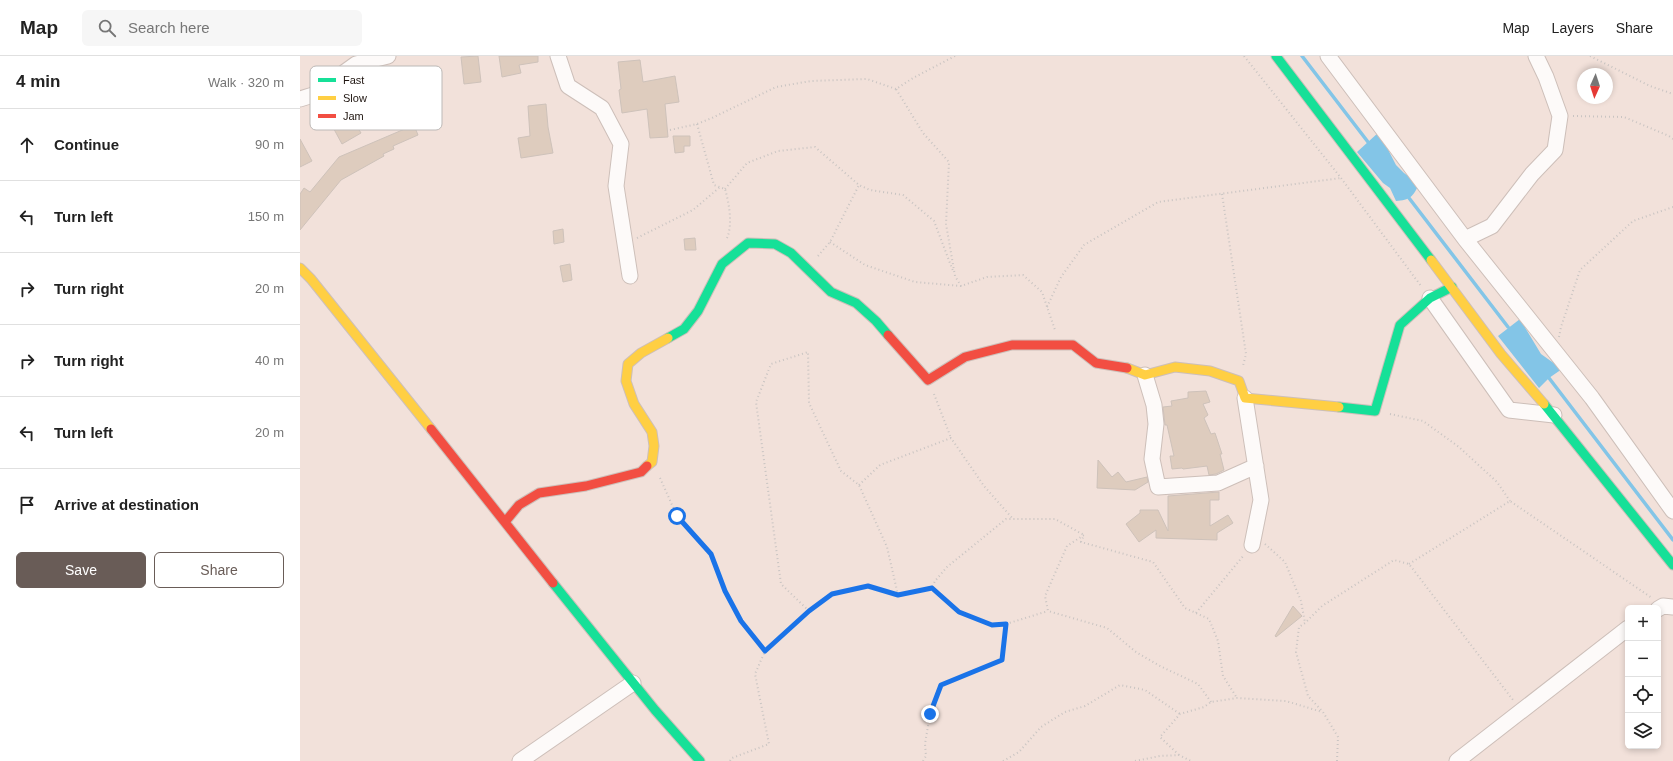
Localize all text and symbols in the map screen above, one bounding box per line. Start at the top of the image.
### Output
search box [82,10,362,46]
text: Map [20,17,58,38]
icon: search [96,17,118,39]
text: Search here [128,19,210,36]
text: Map [1502,20,1530,36]
text: Layers [1552,20,1594,36]
text: Share [1616,20,1653,36]
legend [310,66,442,130]
north arrow [1577,68,1613,104]
text: 4 min [16,72,60,91]
text: Fast [343,74,364,86]
text: Walk · 320 m [208,75,284,90]
text: Slow [343,92,367,104]
text: Jam [343,110,364,122]
icon: ahead [16,134,38,156]
text: Continue [54,136,119,153]
text: 90 m [255,137,284,152]
icon: left [16,206,38,228]
text: Turn left [54,208,113,225]
text: 150 m [248,209,284,224]
icon: right [16,278,38,300]
text: Turn right [54,280,124,297]
text: 20 m [255,281,284,296]
icon: right [16,350,38,372]
text: Turn right [54,352,124,369]
text: 40 m [255,353,284,368]
icon: left [16,422,38,444]
text: Turn left [54,424,113,441]
text: 20 m [255,425,284,440]
icon: arrive [16,494,38,516]
text: Arrive at destination [54,496,199,513]
route start [668,507,686,525]
button: Save [16,552,146,588]
button: Share [154,552,284,588]
map controls [1625,605,1661,749]
button: + [1625,605,1661,641]
button: − [1625,641,1661,677]
button: locate [1625,677,1661,713]
route end [921,705,939,723]
button: layers [1625,713,1661,749]

